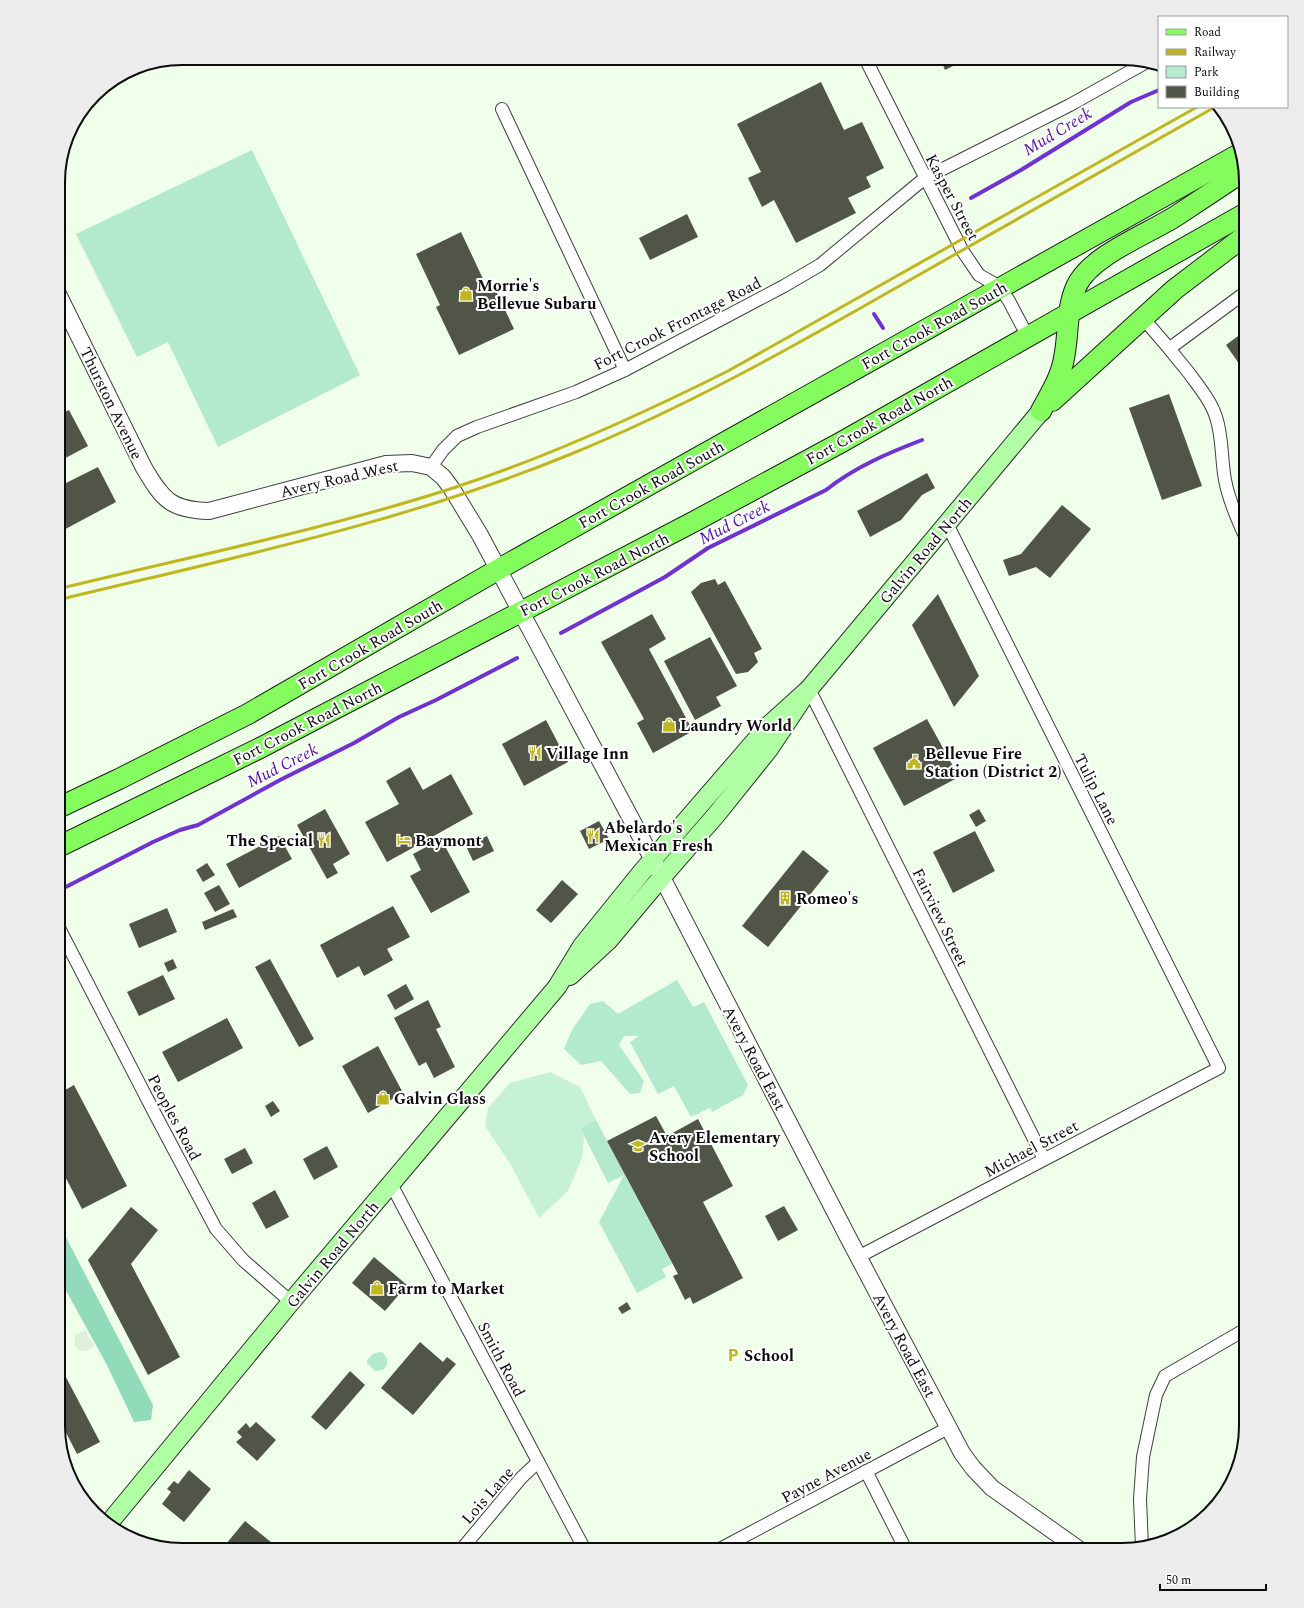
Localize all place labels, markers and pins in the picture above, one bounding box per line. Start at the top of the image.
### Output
place label: Morrie's Bellevue Subaru [477,274,597,316]
shop icon: Morrie's Bellevue Subaru [458,286,474,302]
place label: Laundry World [680,714,792,738]
shop icon: Laundry World [661,717,677,733]
place label: Village Inn [546,742,629,766]
place label: Bellevue Fire Station (District 2) [925,742,1062,784]
restaurant icon: Village Inn [527,745,543,761]
public building icon: Bellevue Fire Station (District 2) [906,754,922,770]
place label: Abelardo's Mexican Fresh [604,816,713,858]
restaurant icon: Abelardo's Mexican Fresh [585,828,601,844]
place label: The Special [227,829,313,853]
place label: Baymont [415,829,482,853]
restaurant icon: The Special [316,832,332,848]
hotel icon: Baymont [396,832,412,848]
place label: Romeo's [796,887,859,911]
building icon: Romeo's [777,890,793,906]
place label: Galvin Glass [394,1087,486,1111]
shop icon: Galvin Glass [375,1090,391,1106]
place label: Avery Elementary School [649,1126,782,1168]
school or university icon: Avery Elementary School [630,1138,646,1154]
place label: Farm to Market [388,1277,505,1301]
shop icon: Farm to Market [369,1280,385,1296]
place label: School [744,1344,794,1368]
parking icon: School [725,1347,741,1363]

